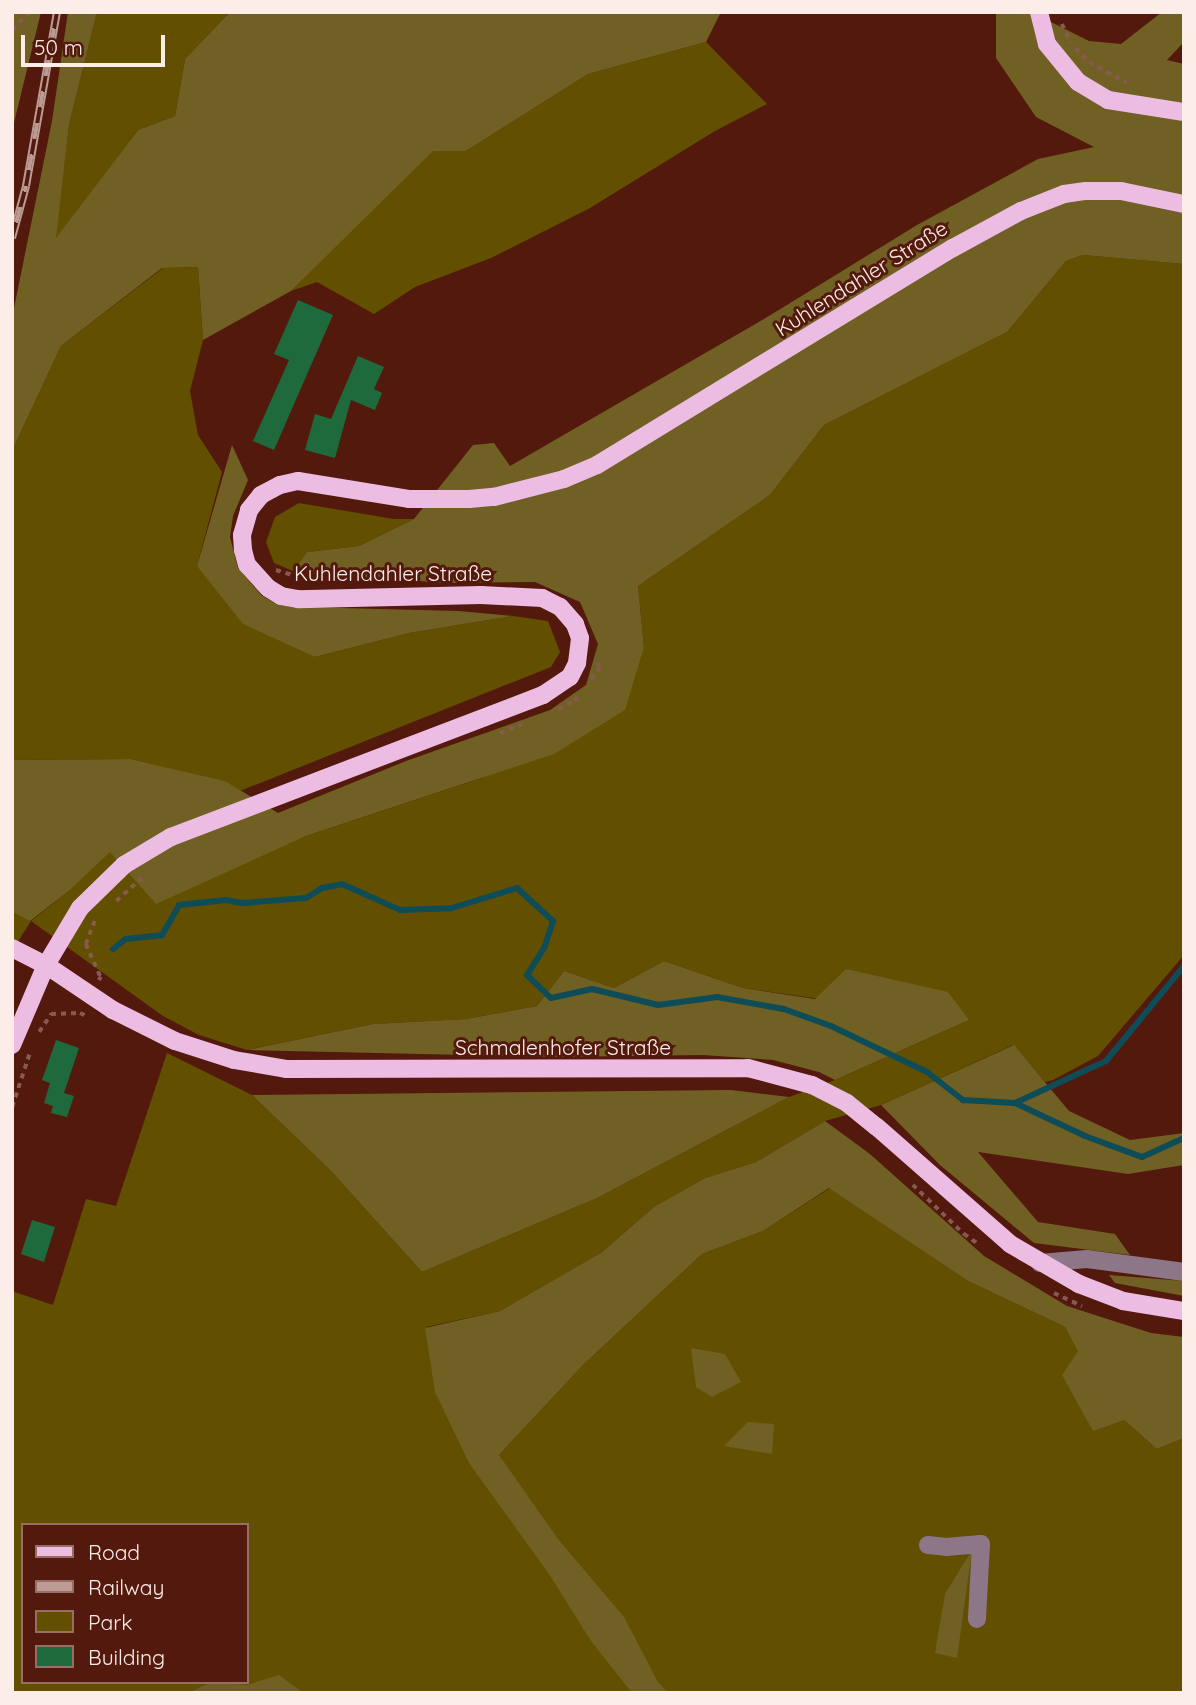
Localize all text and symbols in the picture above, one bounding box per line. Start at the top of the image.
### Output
scale bar [24,21,168,65]
text: 50 m [34,34,83,60]
street label: Kuhlendahler Straße [770,215,952,341]
street label: Kuhlendahler Straße [294,560,492,586]
street label: Schmalenhofer Straße [455,1034,671,1060]
legend [21,1523,248,1684]
text: Road [88,1539,140,1565]
text: Railway [88,1574,164,1600]
text: Park [88,1609,132,1635]
text: Building [88,1644,165,1670]

